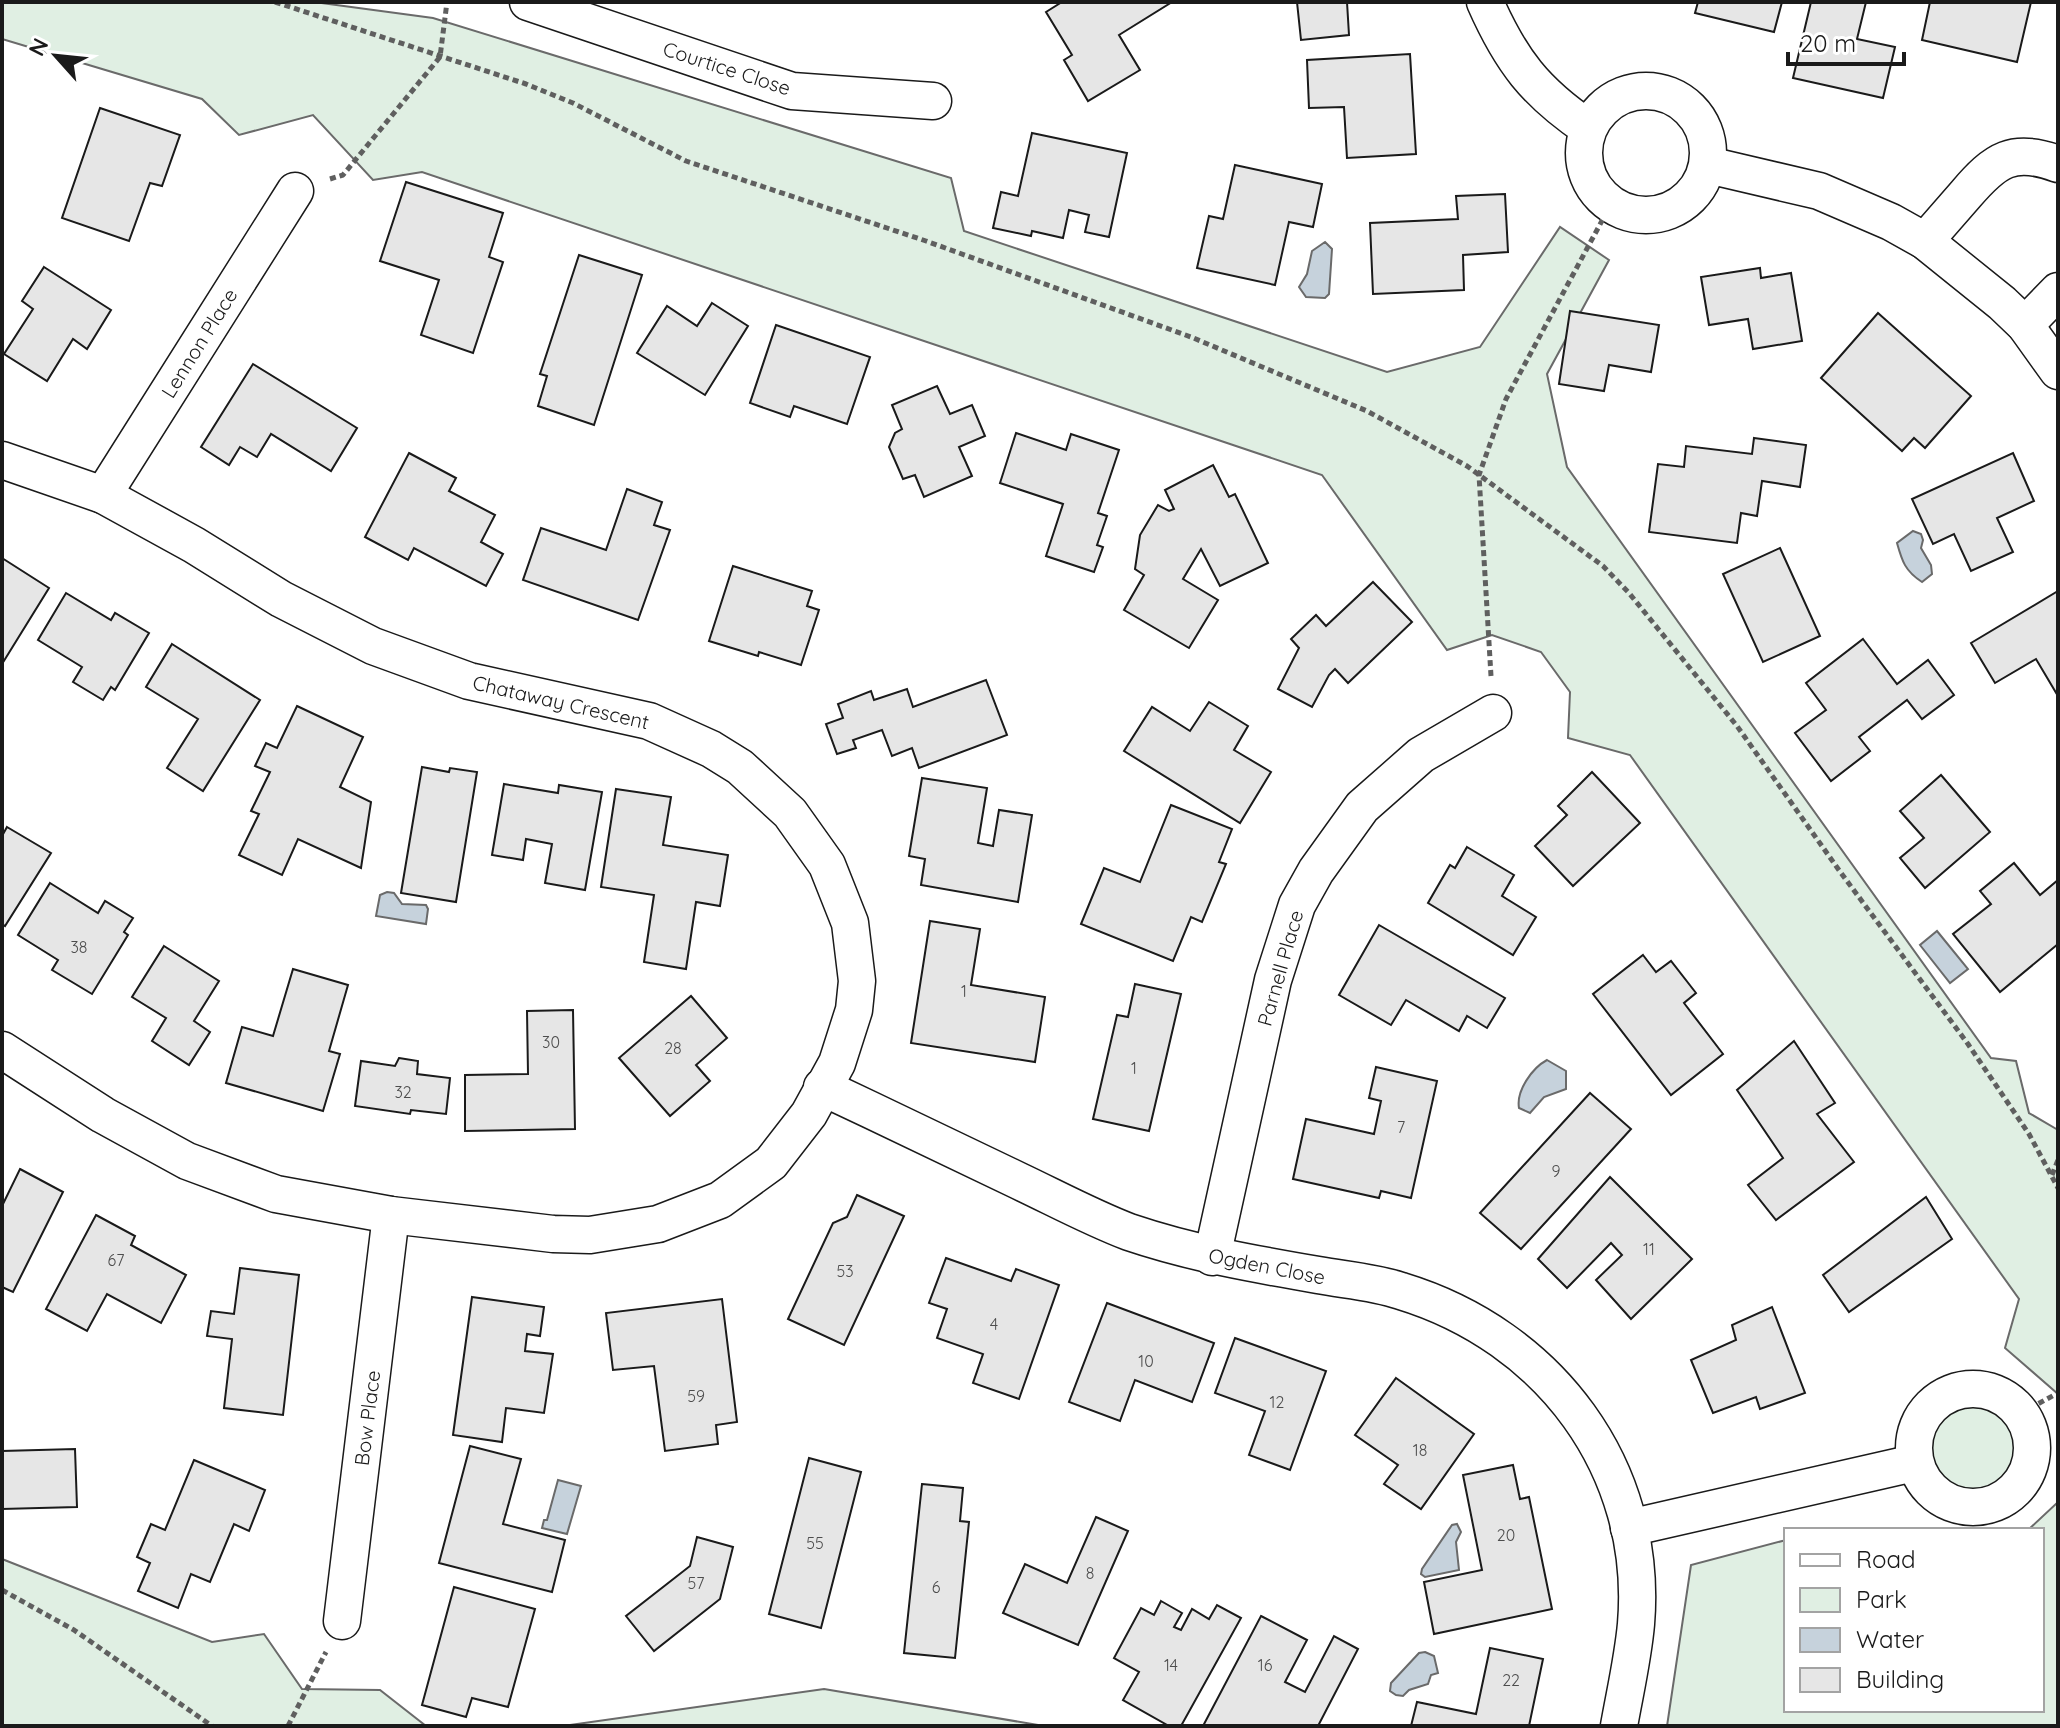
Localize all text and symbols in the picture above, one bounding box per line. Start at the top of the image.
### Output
north arrow [16,16,96,96]
scale bar [1788,16,1904,66]
text: 20 m [1800,28,1856,58]
text: N [22,33,54,60]
street label: Courtice Close [660,36,794,100]
street label: Lennon Place [155,284,243,402]
street label: Chataway Crescent [470,670,652,735]
street label: Parnell Place [1252,907,1308,1029]
house number: 38 [70,937,88,957]
house number: 1 [961,981,967,1001]
house number: 30 [542,1032,560,1052]
house number: 28 [664,1038,682,1058]
house number: 1 [1131,1058,1137,1078]
house number: 32 [394,1082,412,1102]
house number: 7 [1397,1117,1405,1137]
house number: 9 [1552,1161,1561,1181]
house number: 11 [1643,1239,1655,1259]
street label: Ogden Close [1207,1242,1327,1290]
house number: 67 [108,1250,124,1270]
house number: 53 [836,1261,854,1281]
house number: 4 [990,1314,998,1334]
house number: 10 [1138,1351,1154,1371]
street label: Bow Place [349,1369,385,1467]
house number: 59 [687,1386,705,1406]
house number: 12 [1270,1392,1285,1412]
house number: 18 [1413,1440,1427,1460]
house number: 20 [1497,1525,1515,1545]
legend [1784,1528,2044,1712]
house number: 55 [806,1533,824,1553]
text: Road [1856,1544,1916,1574]
house number: 8 [1086,1563,1094,1583]
house number: 57 [688,1573,704,1593]
house number: 6 [932,1577,941,1597]
text: Park [1856,1584,1907,1614]
text: Water [1856,1624,1924,1654]
house number: 14 [1164,1655,1178,1675]
house number: 16 [1258,1655,1273,1675]
text: Building [1856,1664,1944,1694]
house number: 22 [1502,1670,1520,1690]

